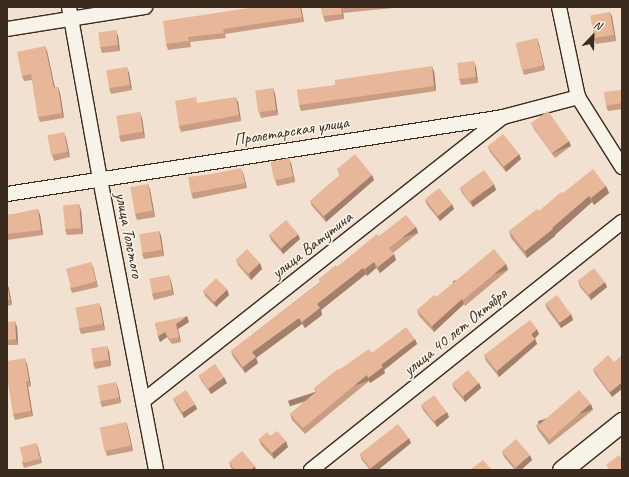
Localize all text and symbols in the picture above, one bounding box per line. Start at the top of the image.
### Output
north arrow [573,16,613,56]
text: N [592,17,604,33]
street label: Пролетарская улица [231,112,351,150]
street label: улица Толстого [111,191,147,279]
street label: улица Ватутина [267,207,357,283]
street label: улица 40 лет Октября [398,283,512,381]

